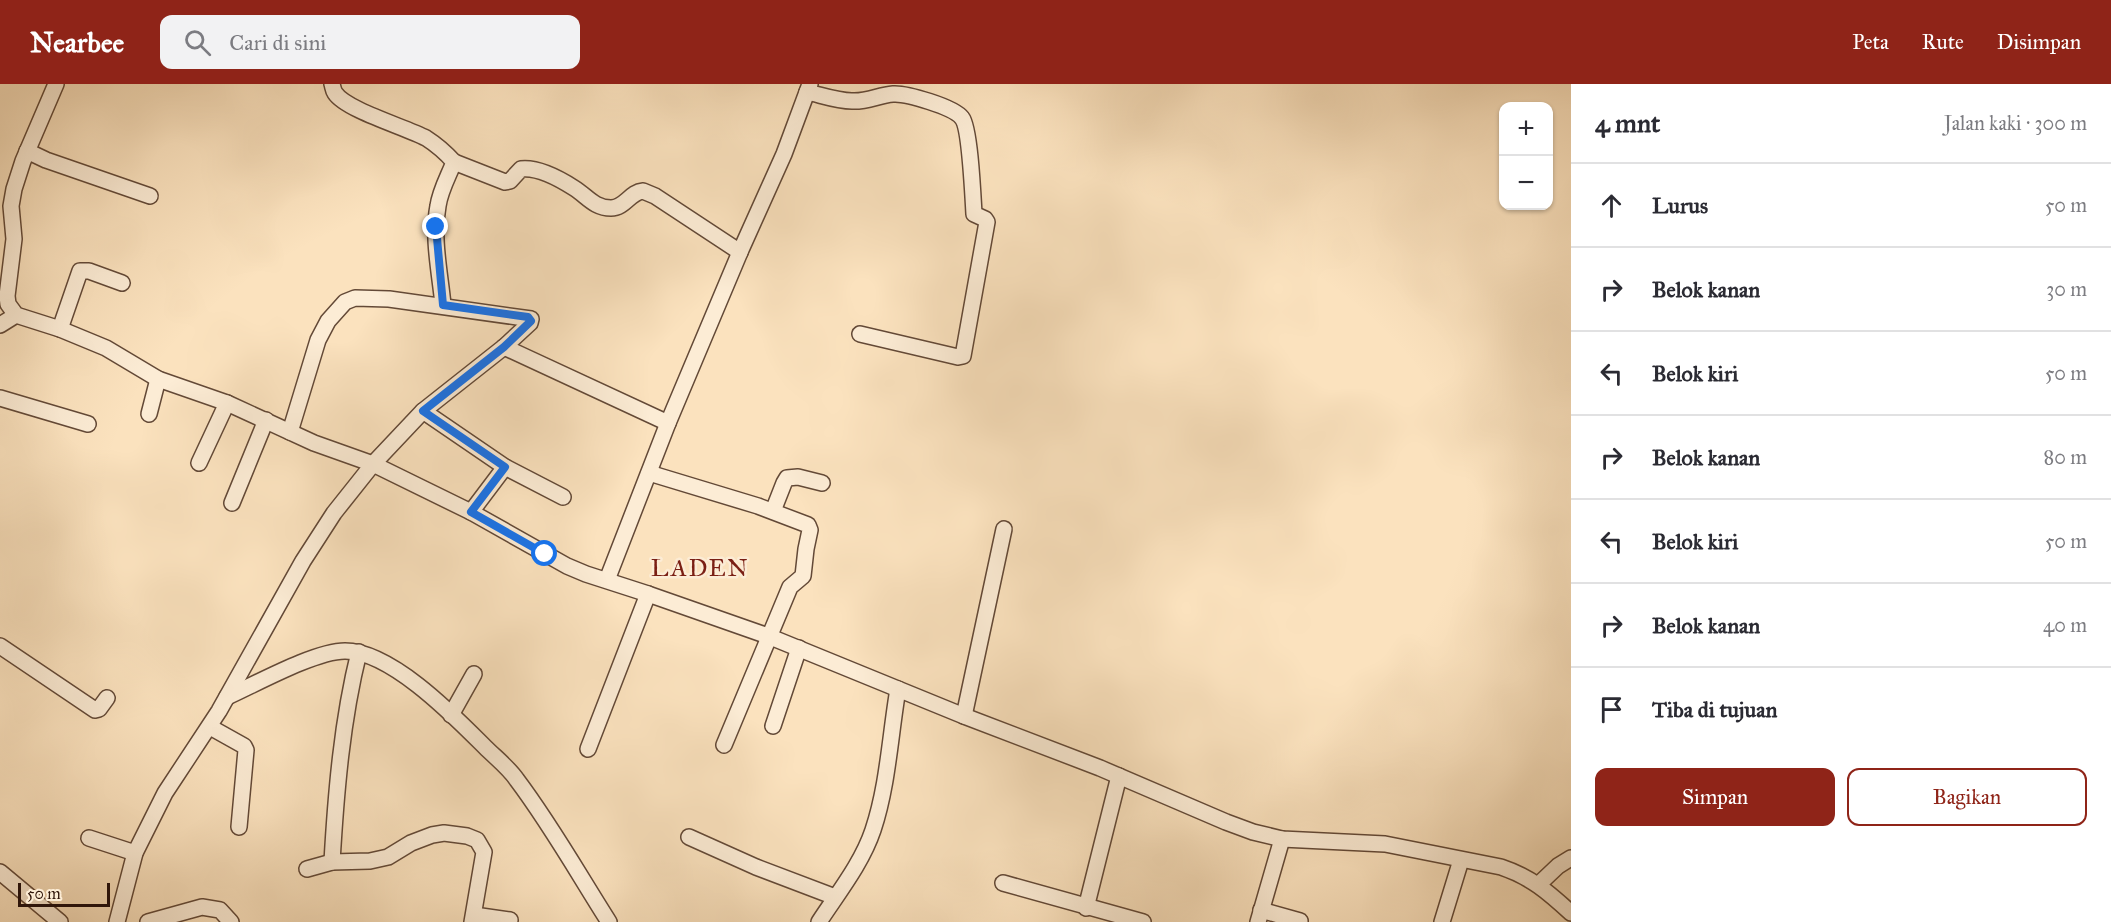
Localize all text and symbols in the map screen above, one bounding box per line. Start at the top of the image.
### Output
search box [160,15,580,69]
text: Nearbee [30,25,124,60]
icon: search [181,26,214,59]
text: Cari di sini [229,29,326,56]
text: Peta [1852,29,1889,55]
text: Rute [1922,29,1964,55]
text: Disimpan [1997,29,2081,55]
map controls [1499,102,1553,210]
button: + [1499,102,1553,156]
text: 4 mnt [1595,107,1660,139]
text: Jalan kaki · 300 m [1944,111,2087,135]
button: − [1499,156,1553,210]
icon: ahead [1595,189,1628,222]
text: Lurus [1652,192,1708,219]
text: 50 m [2045,193,2087,217]
route end [422,213,448,239]
icon: right [1595,273,1628,306]
text: Belok kanan [1652,276,1760,303]
text: 30 m [2046,277,2087,301]
icon: left [1595,357,1628,390]
text: Belok kiri [1652,360,1738,387]
text: 50 m [2045,361,2087,385]
icon: right [1595,441,1628,474]
text: Belok kanan [1652,444,1760,471]
text: 80 m [2044,445,2087,469]
icon: left [1595,525,1628,558]
text: Belok kiri [1652,528,1738,555]
text: 50 m [2045,529,2087,553]
route start [531,540,557,566]
district label: LADEN [651,553,749,583]
icon: right [1595,609,1628,642]
text: Belok kanan [1652,612,1760,639]
text: 40 m [2043,613,2087,637]
icon: arrive [1595,693,1628,726]
text: Tiba di tujuan [1652,696,1777,723]
button: Simpan [1595,768,1835,826]
button: Bagikan [1847,768,2087,826]
scale bar [18,880,110,908]
text: 50 m [27,884,61,903]

